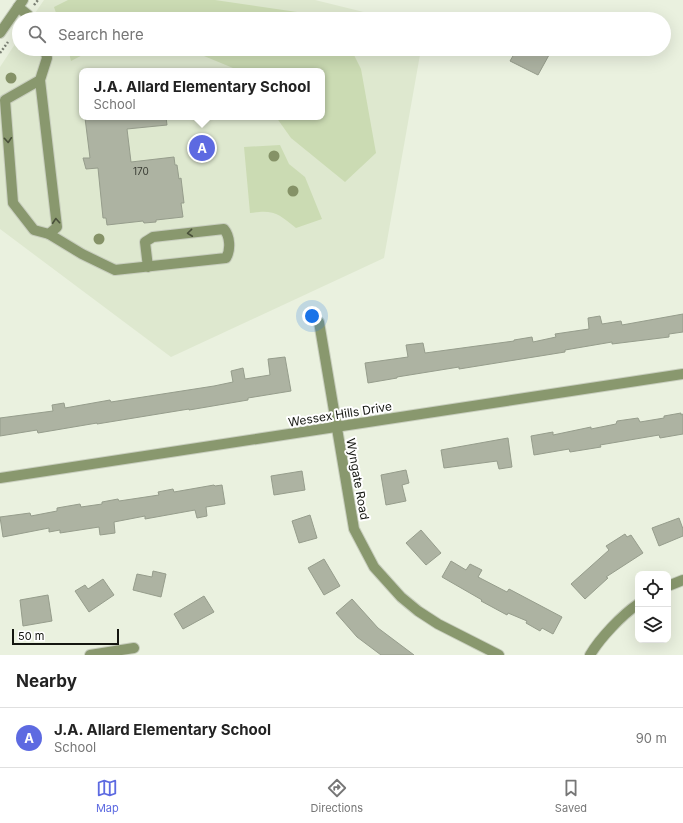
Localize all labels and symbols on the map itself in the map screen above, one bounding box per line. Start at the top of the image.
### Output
pin: A [189,133,215,163]
one-way arrow [3,137,12,143]
house number: 170 [133,165,149,177]
one-way arrow [51,218,60,224]
one-way arrow [187,228,193,237]
your location [302,306,322,326]
street label: Wessex Hills Drive [287,398,393,430]
street label: Wyngate Road [343,437,373,521]
scale bar [12,627,119,646]

